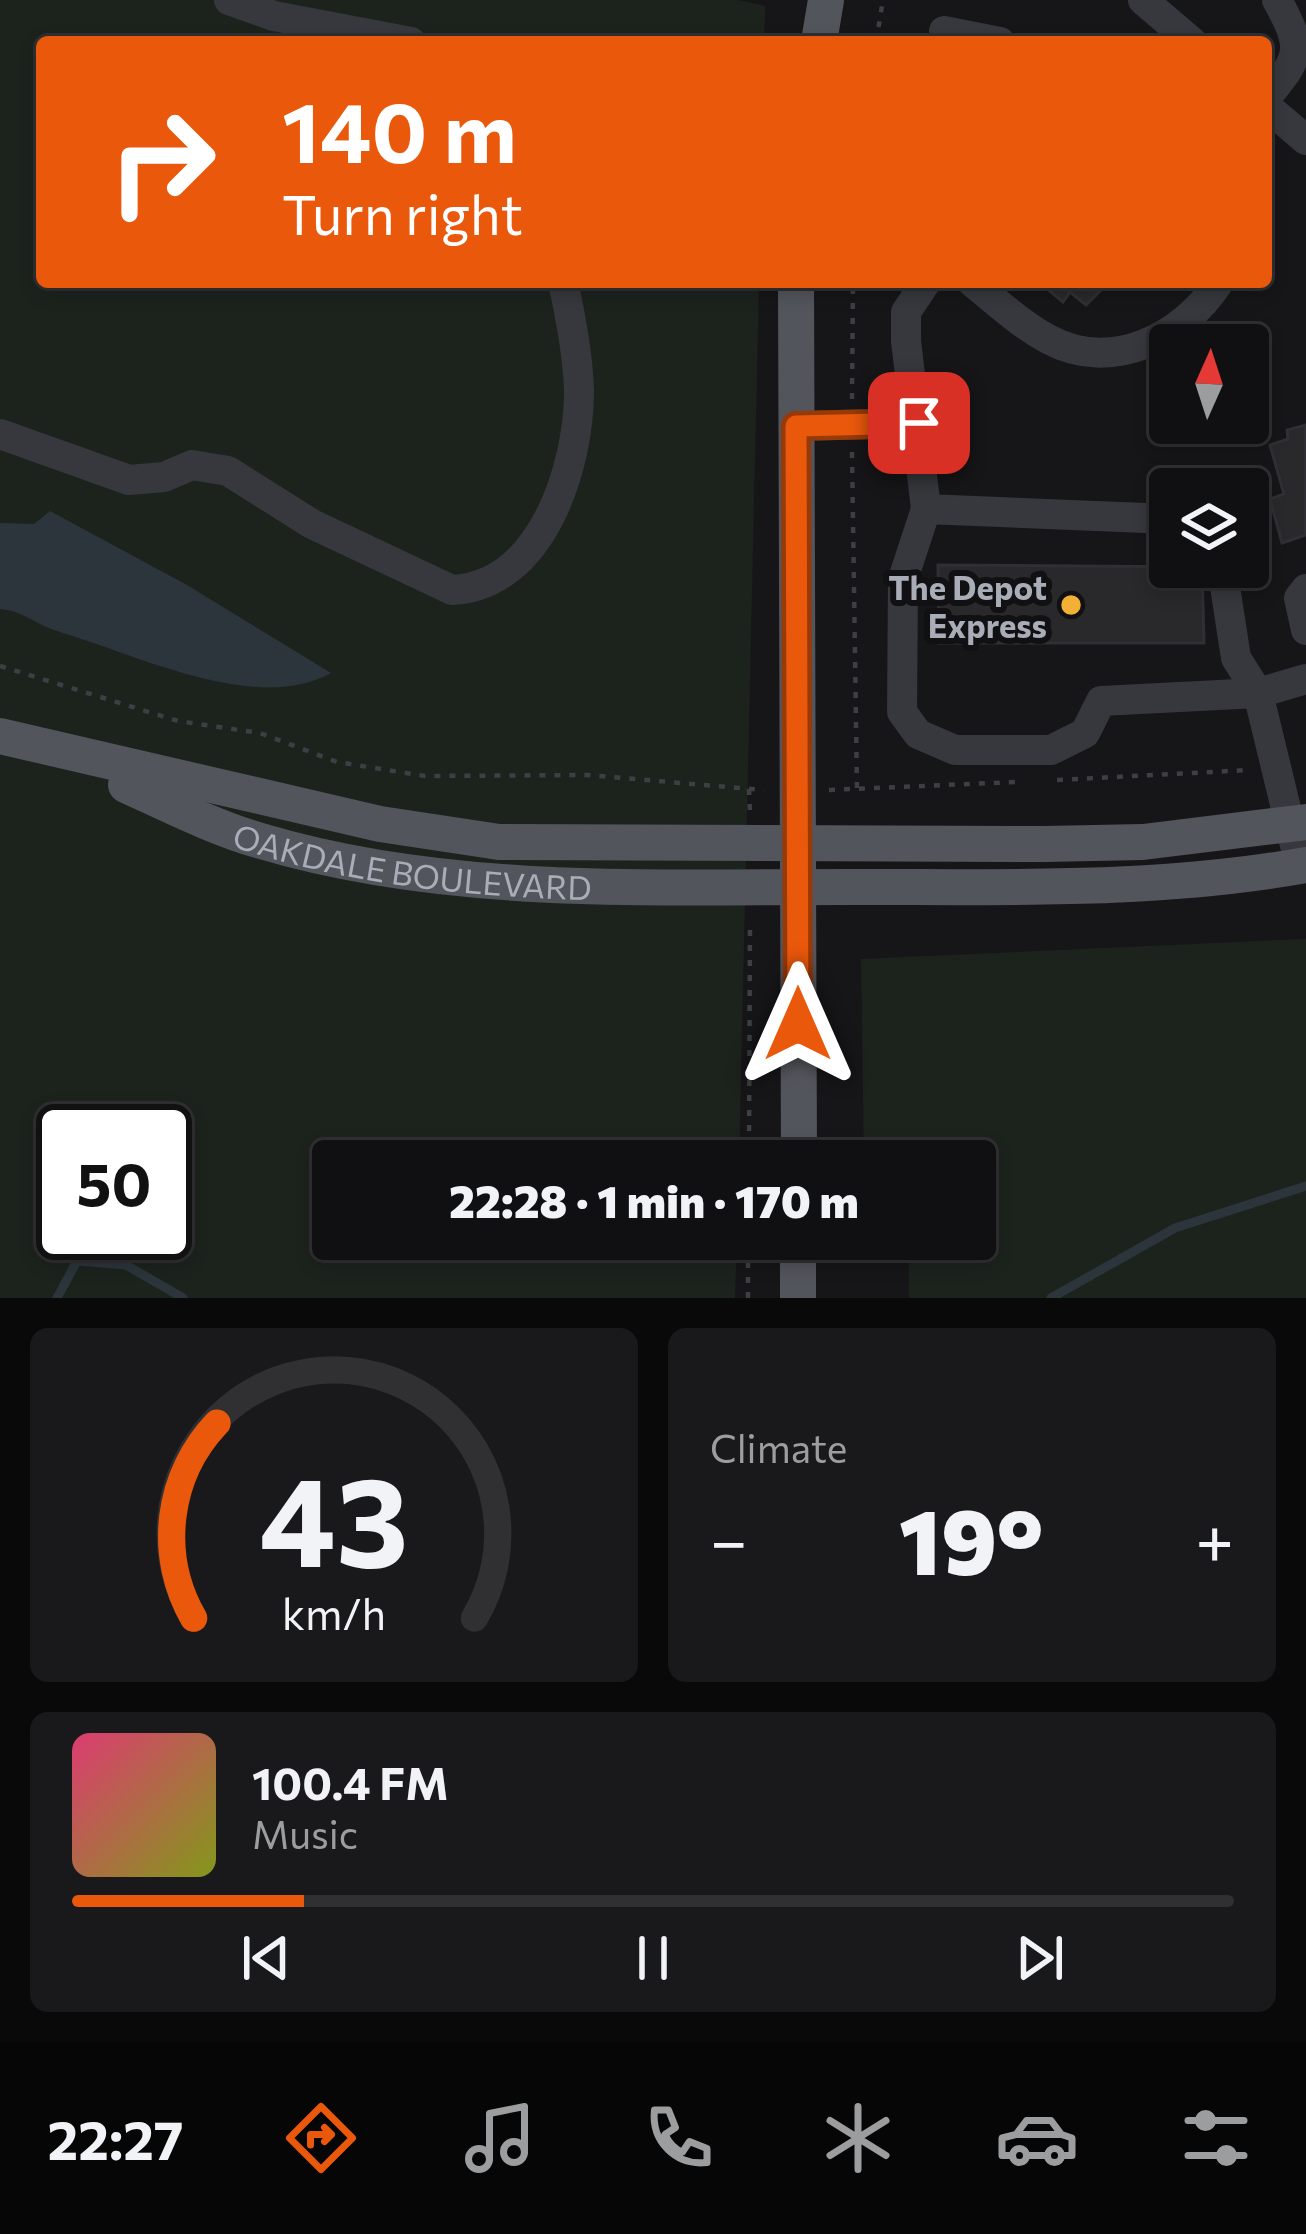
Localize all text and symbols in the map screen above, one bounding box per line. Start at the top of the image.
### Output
text: 140 m [282,78,517,180]
icon: right [84,84,240,240]
text: Turn right [282,180,523,246]
north arrow [1149,324,1269,444]
map controls [1149,324,1269,588]
pin [868,372,970,474]
icon: arrive [886,390,952,456]
button: layers [1149,468,1269,588]
place label: The Depot Express [888,566,1047,645]
marker: The Depot Express [1058,592,1084,618]
street label: OAKDALE BOULEVARD [229,813,592,907]
position arrow [735,961,861,1087]
speed limit sign: 50 [36,1104,192,1260]
text: 22:28 · 1 min · 170 m [449,1172,859,1227]
text: Climate [710,1423,847,1471]
text: 43 [259,1440,409,1593]
text: 19° [899,1483,1044,1594]
text: − [710,1498,748,1579]
text: + [1195,1498,1234,1579]
text: km/h [282,1586,386,1639]
text: 100.4 FM [252,1754,449,1809]
text: Music [252,1809,358,1857]
icon: previous [233,1925,299,1991]
icon: pause [620,1925,686,1991]
icon: next [1007,1925,1073,1991]
icon: directions [279,2096,363,2180]
icon: music [458,2096,542,2180]
icon: phone [637,2096,721,2180]
icon: climate [816,2096,900,2180]
icon: car [995,2096,1079,2180]
icon: filters [1174,2096,1258,2180]
text: 22:27 [48,2105,183,2171]

